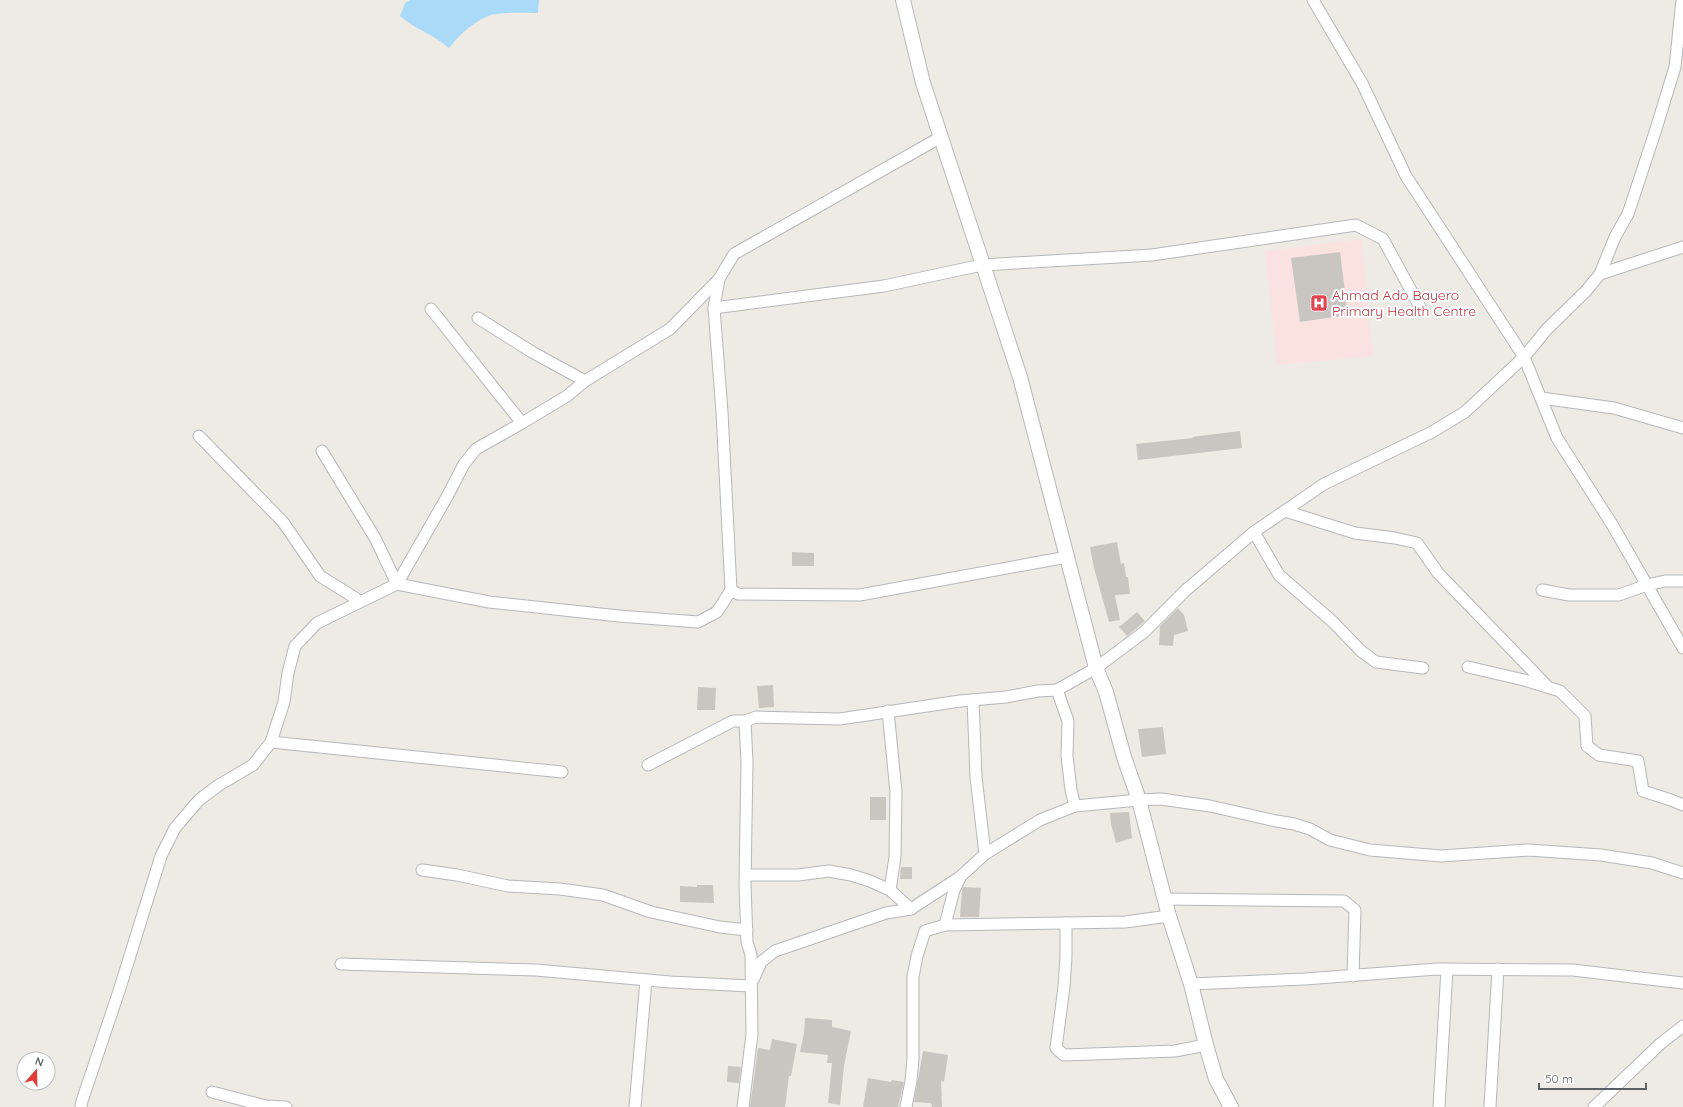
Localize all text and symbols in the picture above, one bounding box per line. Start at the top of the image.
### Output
place label: Ahmad Ado Bayero Primary Health Centre [1332,286,1476,320]
hospital icon: Ahmad Ado Bayero Primary Health Centre [1309,293,1329,313]
north arrow [16,1051,56,1091]
text: N [33,1054,46,1070]
scale bar [1539,1065,1646,1091]
text: 50 m [1545,1071,1573,1086]

